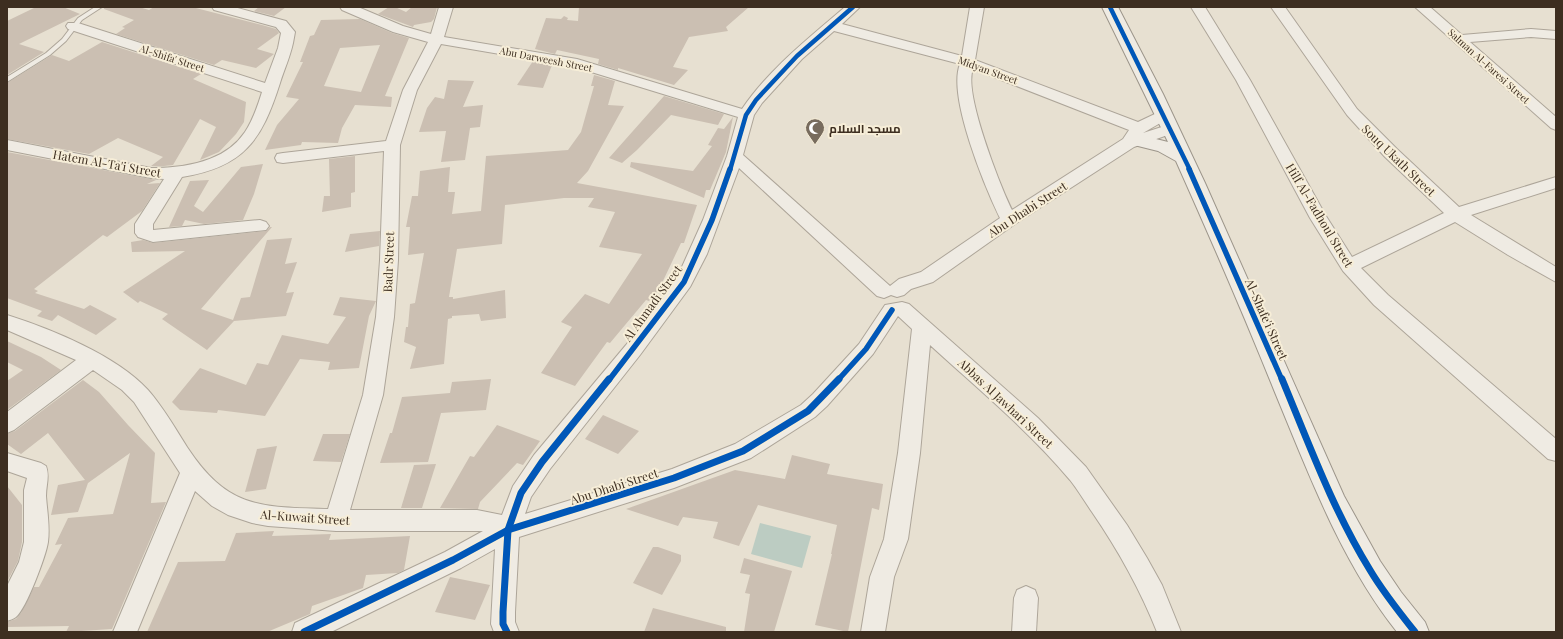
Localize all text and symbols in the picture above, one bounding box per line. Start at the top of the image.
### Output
street label: Salman Al-Faresi Street [1445,25,1533,107]
street label: Al-Shifa' Street [137,41,207,75]
street label: Abu Darweesh Street [497,43,594,75]
street label: Midyan Street [956,53,1020,87]
mosque icon: مسجد السلام [804,117,826,145]
place label: مسجد السلام [829,120,901,137]
street label: Souq Ukath Street [1359,121,1440,200]
street label: Hatem Al-Ta'i Street [52,146,163,181]
street label: Hilf Al-Fadhoul Street [1283,160,1358,271]
street label: Abu Dhabi Street [984,177,1070,241]
street label: Badr Street [379,231,397,293]
street label: Al Ahmadi Street [618,261,686,345]
street label: Al-Shafe'i Street [1242,275,1292,363]
street label: Abbas Al Jawhari Street [954,354,1058,452]
street label: Abu Dhabi Street [567,464,661,508]
street label: Al-Kuwait Street [259,506,351,528]

